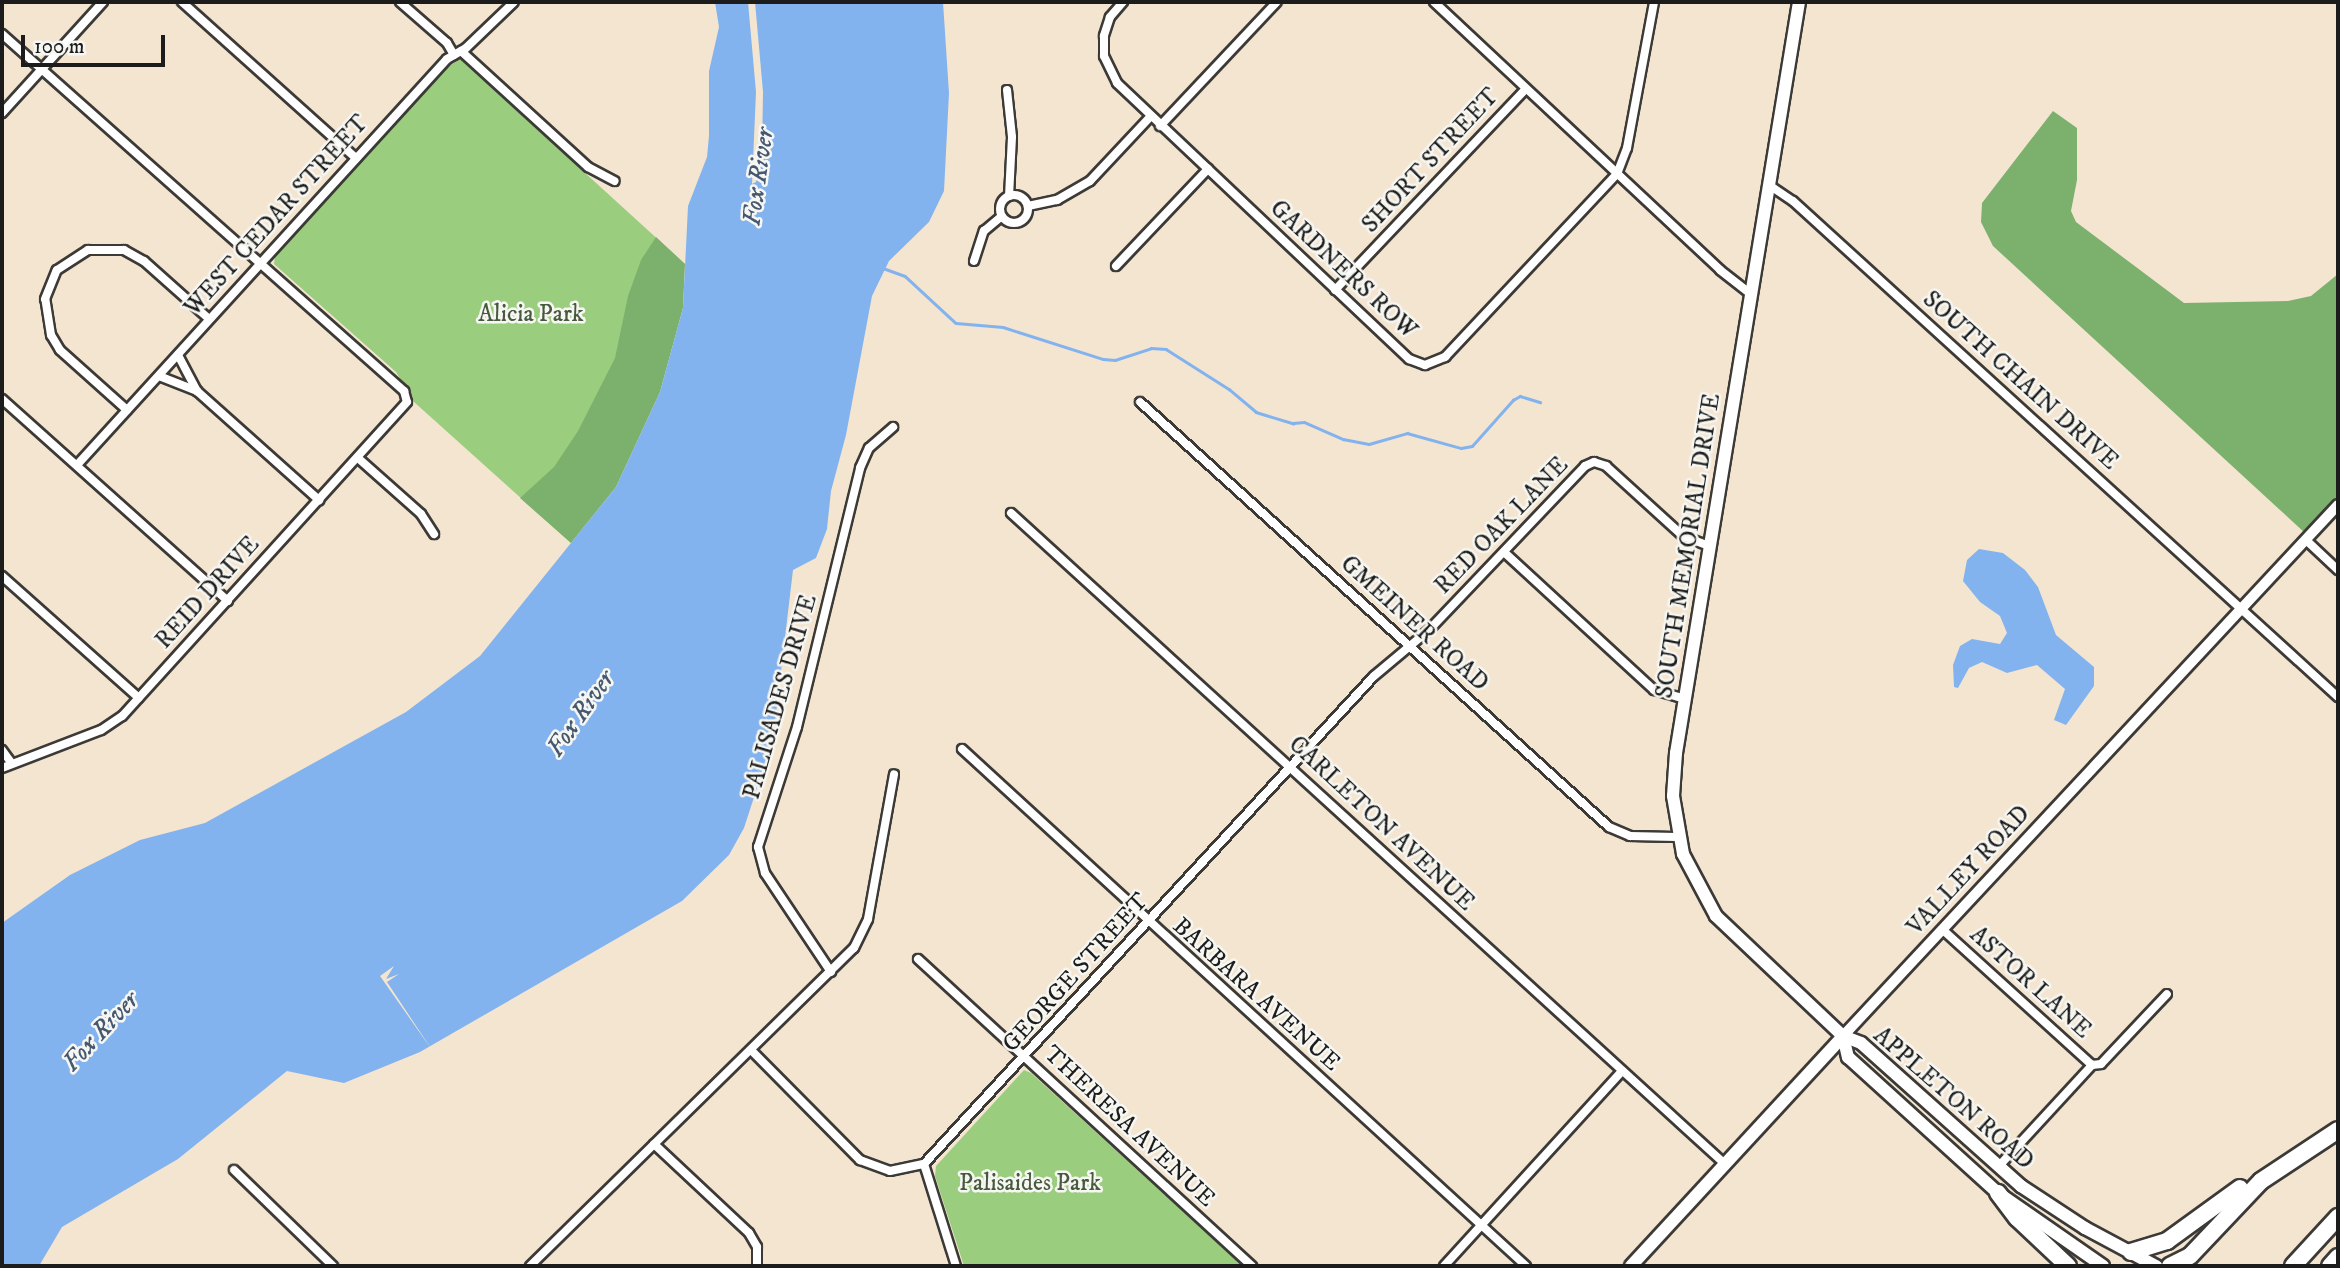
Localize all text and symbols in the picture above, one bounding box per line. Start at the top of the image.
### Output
scale bar [24,21,168,65]
text: 100 m [34,34,85,60]
street label: SHORT STREET [1357,83,1505,239]
street label: WEST CEDAR STREET [179,109,375,323]
water label: Fox River [737,126,781,228]
street label: GARDNERS ROW [1264,195,1422,345]
street label: SOUTH CHAIN DRIVE [1916,286,2124,476]
park label: Alicia Park [478,301,584,329]
street label: SOUTH MEMORIAL DRIVE [1651,392,1727,700]
street label: RED OAK LANE [1429,451,1575,601]
street label: REID DRIVE [150,531,266,655]
street label: GMEINER ROAD [1334,550,1494,698]
street label: PALISADES DRIVE [738,591,824,803]
water label: Fox River [540,665,622,763]
street label: CARLETON AVENUE [1282,731,1480,917]
street label: VALLEY ROAD [1901,800,2037,942]
street label: GEORGE STREET [997,888,1155,1058]
street label: BARBARA AVENUE [1166,912,1346,1078]
street label: ASTOR LANE [1963,921,2097,1045]
water label: Fox River [56,986,146,1078]
street label: APPLETON ROAD [1867,1022,2039,1176]
street label: THERESA AVENUE [1038,1040,1220,1214]
park label: Palisaides Park [959,1170,1101,1198]

